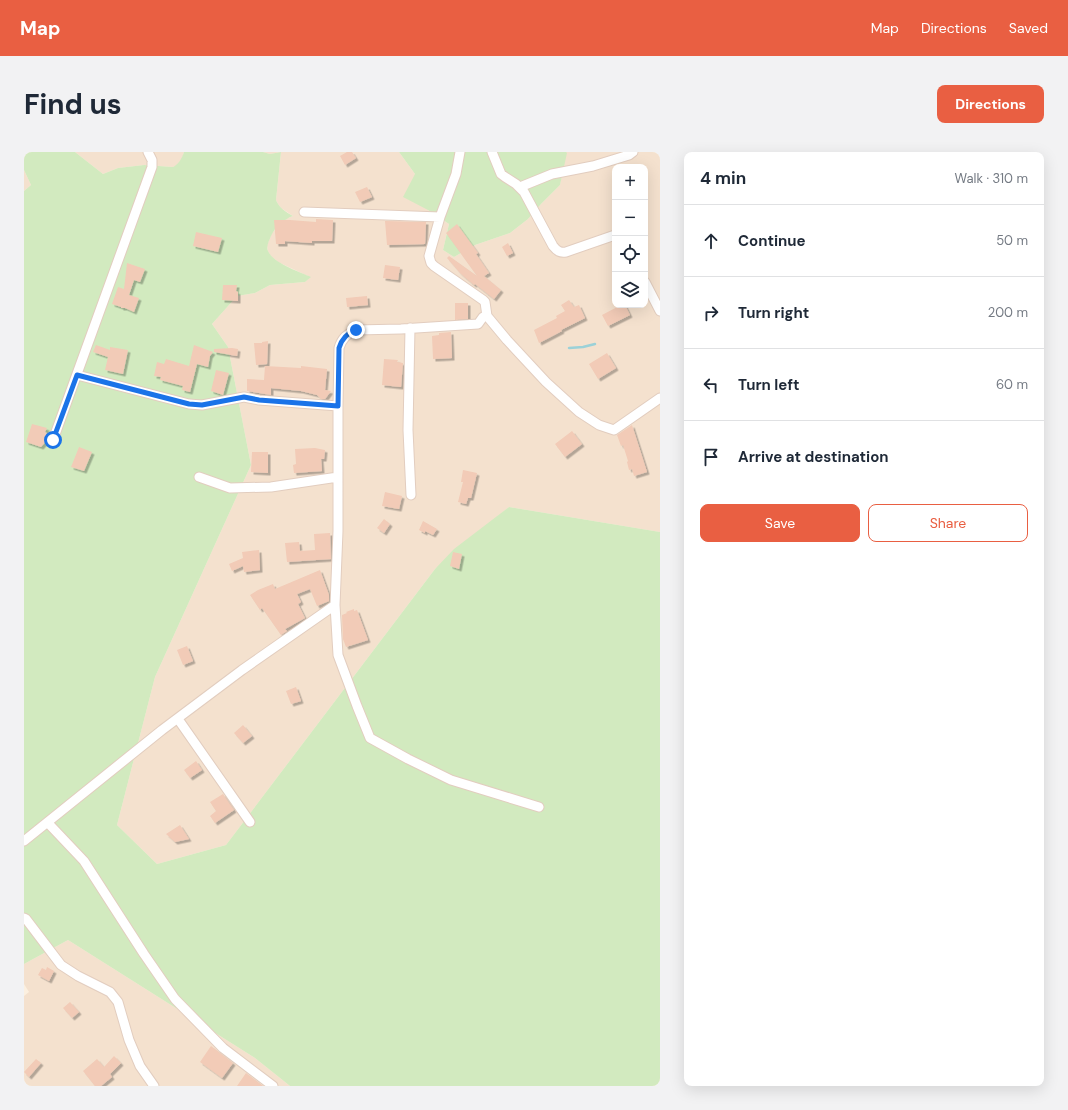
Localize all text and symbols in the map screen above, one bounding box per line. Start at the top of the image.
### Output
text: Map [20,16,60,41]
text: Map [871,19,899,37]
text: Directions [921,19,987,37]
text: Saved [1009,19,1048,37]
button: Directions [937,85,1044,123]
text: Find us [24,86,122,123]
map controls [612,164,648,308]
button: + [612,164,648,200]
text: 4 min [700,167,746,189]
text: Walk · 310 m [955,170,1028,187]
button: − [612,200,648,236]
icon: ahead [700,230,722,252]
text: Continue [738,231,806,251]
text: 50 m [996,232,1028,249]
button: locate [612,236,648,272]
button: layers [612,272,648,308]
icon: right [700,302,722,324]
text: Turn right [738,303,809,323]
text: 200 m [988,304,1028,321]
route end [347,321,365,339]
icon: left [700,374,722,396]
text: Turn left [738,375,799,395]
text: 60 m [996,376,1028,393]
route start [44,431,62,449]
icon: arrive [700,446,722,468]
text: Arrive at destination [738,447,889,467]
button: Save [700,504,860,542]
button: Share [868,504,1028,542]

